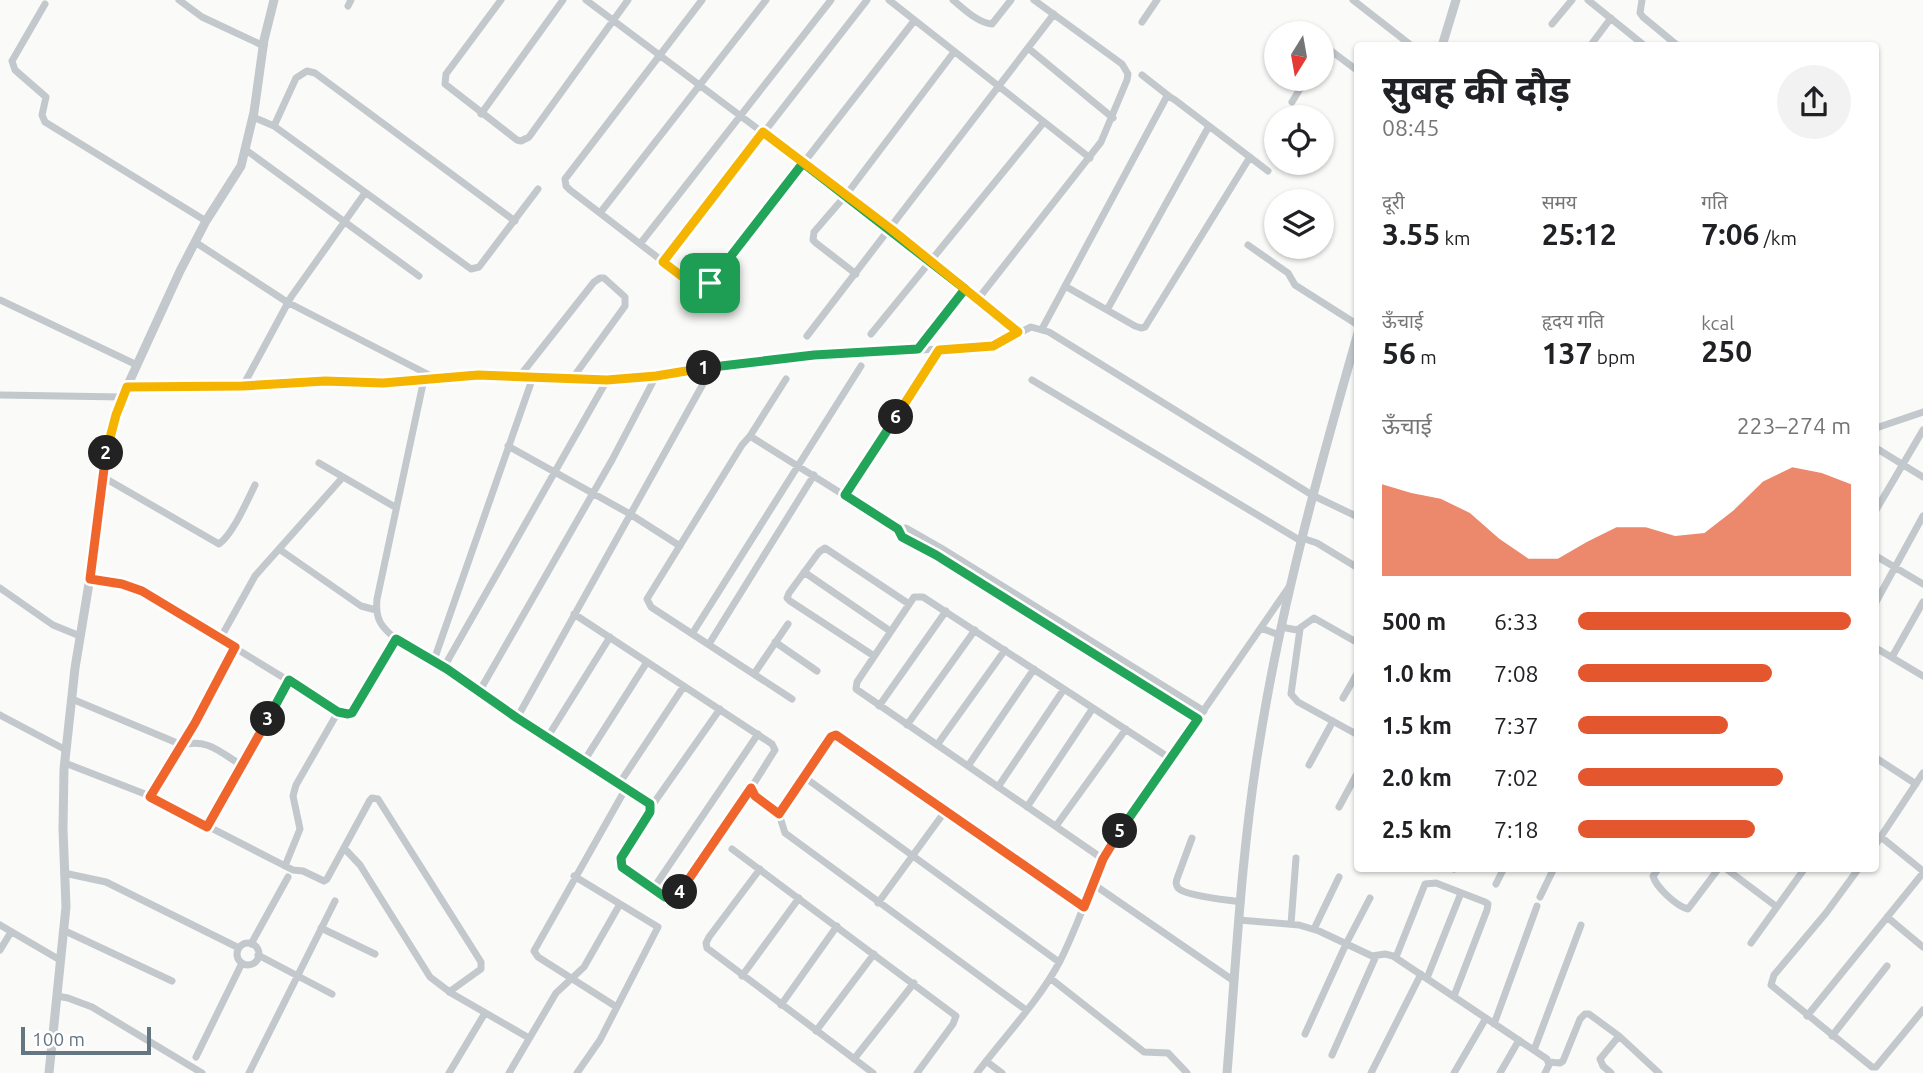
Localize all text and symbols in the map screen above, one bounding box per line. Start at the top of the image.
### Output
north arrow [1264,21,1334,91]
map controls [1264,21,1334,259]
button: share [1777,65,1851,139]
text: सुबह की दौड़ [1382,68,1570,110]
button: locate [1264,105,1334,175]
text: 08:45 [1382,115,1440,140]
button: layers [1264,189,1334,259]
text: दूरी [1382,191,1405,213]
text: समय [1542,191,1577,213]
text: गति [1701,191,1728,213]
text: 3.55 [1382,217,1440,251]
text: 25:12 [1542,217,1617,251]
text: 7:06 [1701,217,1759,251]
text: km [1440,227,1470,249]
text: /km [1759,227,1797,249]
pin [680,253,740,313]
icon: arrive [691,264,729,302]
text: ऊँचाई [1382,310,1423,332]
text: हृदय गति [1542,310,1604,332]
text: kcal [1701,312,1734,334]
text: 250 [1701,334,1752,368]
text: 56 [1382,336,1416,370]
text: 137 [1542,336,1592,370]
text: m [1416,346,1437,368]
text: bpm [1592,346,1635,368]
pin: 1 [686,350,722,386]
text: 1 [698,356,709,378]
pin: 6 [878,400,914,434]
text: 6 [890,405,901,427]
text: ऊँचाई [1382,413,1432,438]
text: 223–274 m [1737,413,1851,438]
pin: 2 [88,435,124,470]
text: 2 [100,441,111,463]
text: 500 m [1382,609,1446,634]
text: 6:33 [1494,609,1539,634]
text: 1.0 km [1382,661,1452,686]
text: 7:08 [1494,661,1539,686]
pin: 3 [250,702,286,736]
text: 3 [262,707,273,729]
text: 1.5 km [1382,713,1452,738]
text: 7:37 [1494,713,1539,738]
text: 2.0 km [1382,765,1452,790]
text: 7:02 [1494,765,1539,790]
pin: 5 [1102,814,1138,848]
text: 2.5 km [1382,817,1452,842]
text: 7:18 [1494,817,1539,842]
text: 5 [1114,819,1125,841]
pin: 4 [662,874,698,910]
text: 4 [674,880,685,902]
scale bar [21,1024,150,1056]
text: 100 m [32,1028,85,1050]

